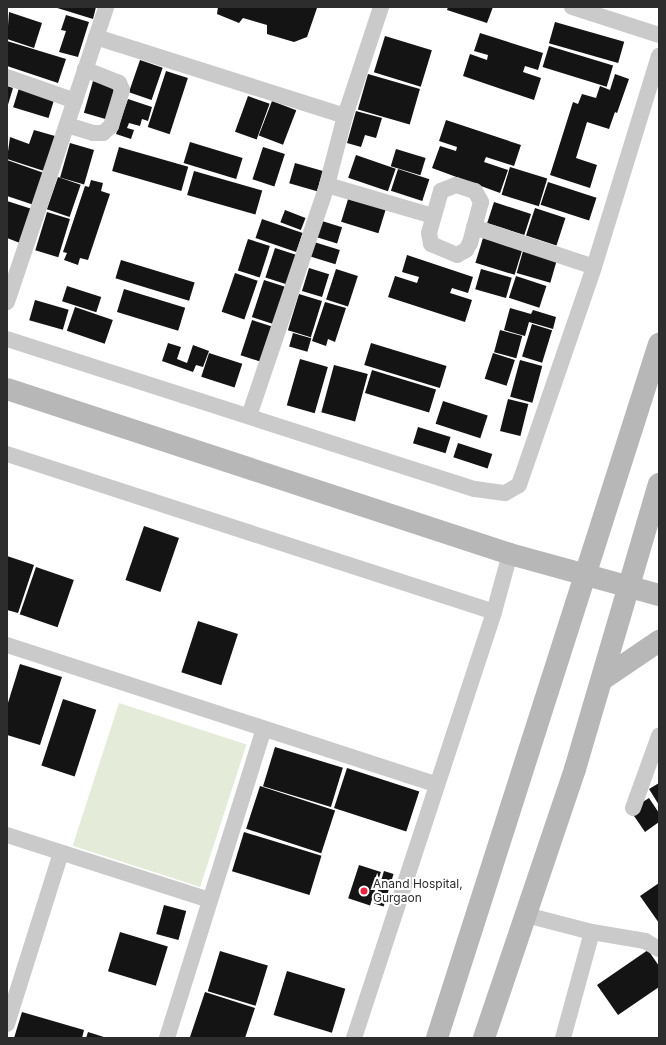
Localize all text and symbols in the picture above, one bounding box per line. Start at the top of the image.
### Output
place label: Anand Hospital, Gurgaon [373,877,463,905]
marker: Anand Hospital, Gurgaon [358,885,370,897]

